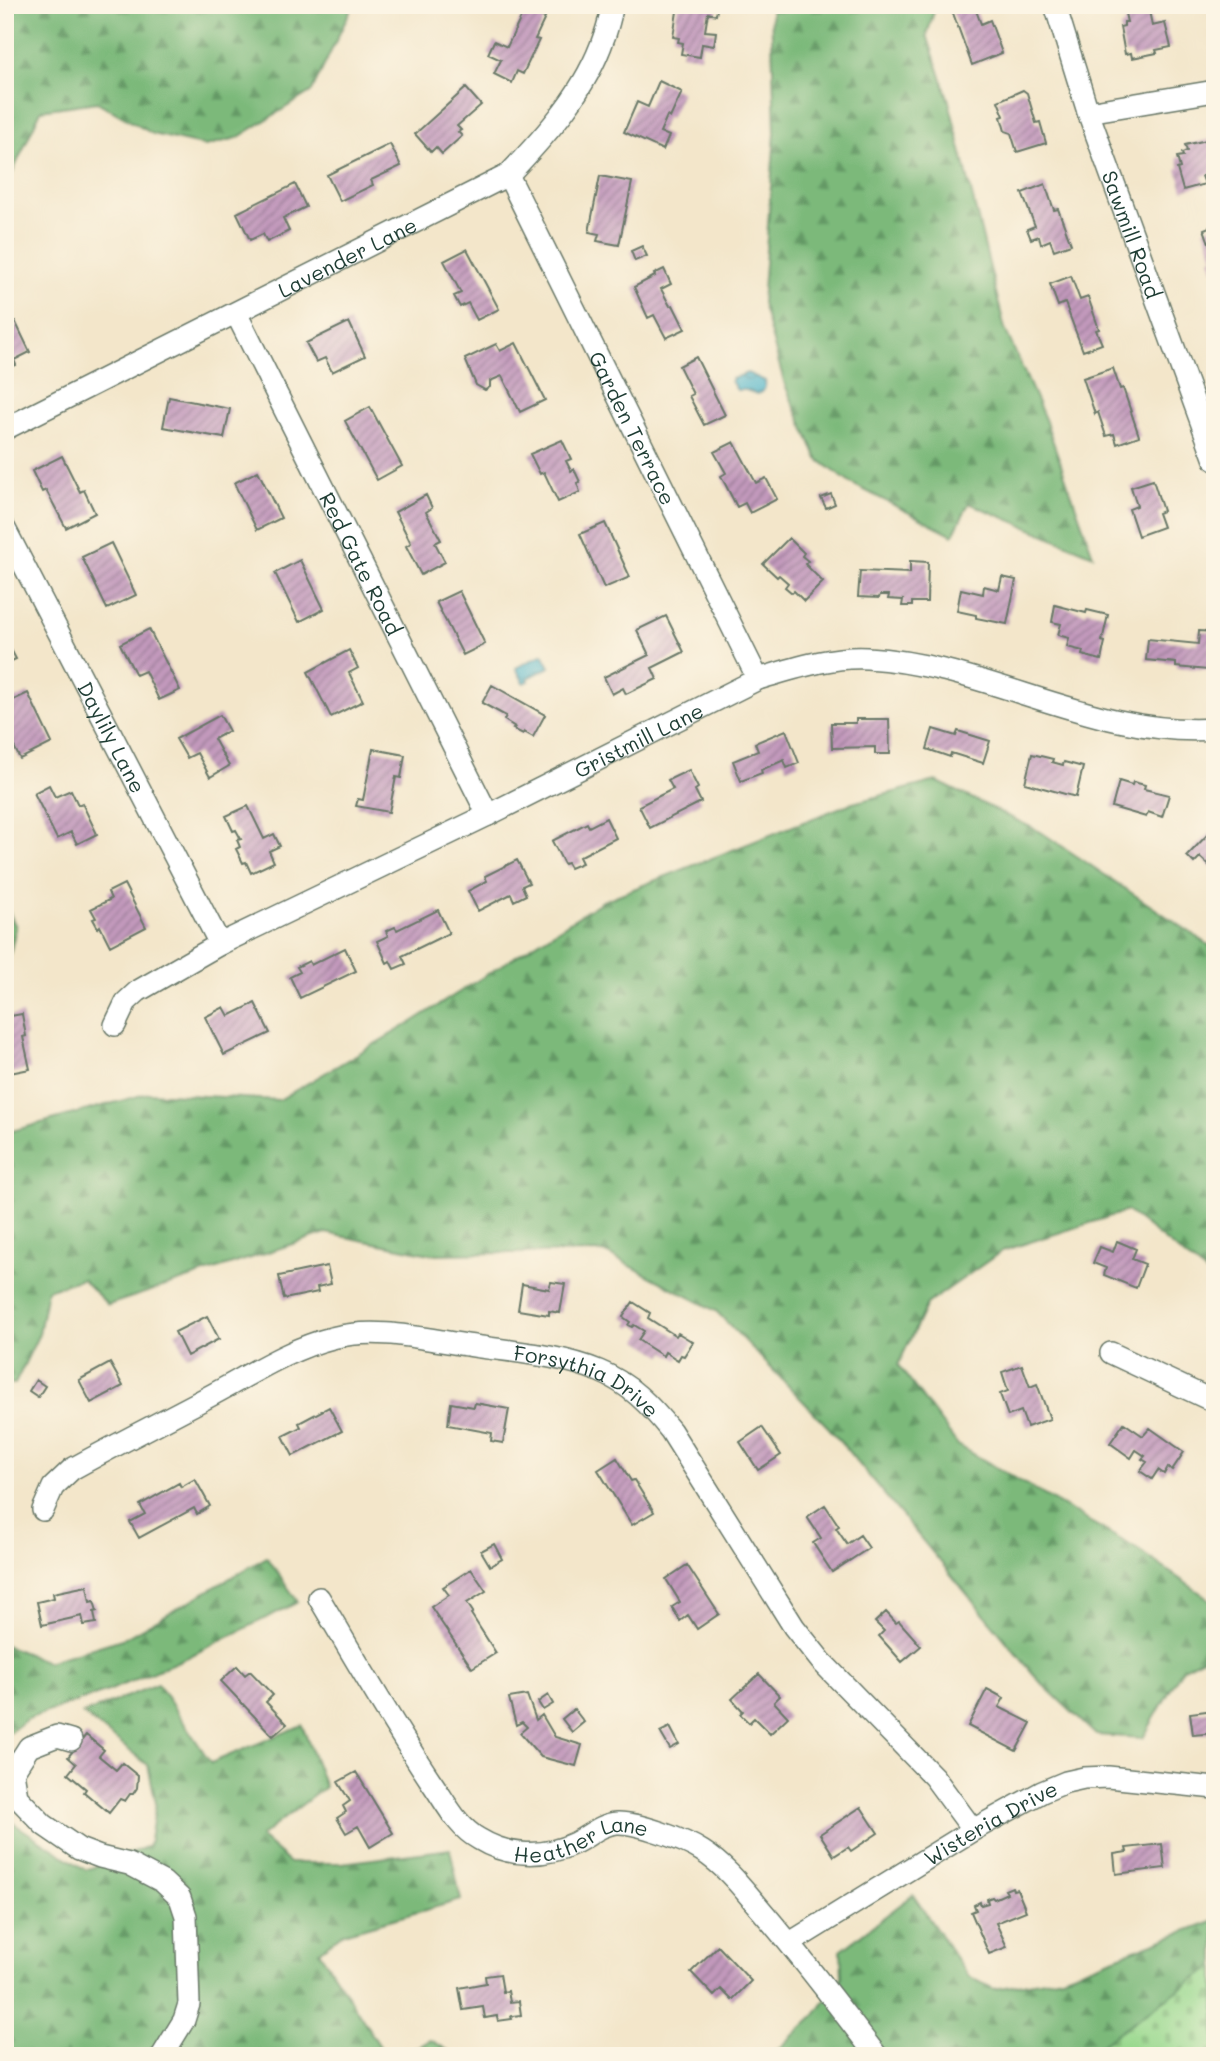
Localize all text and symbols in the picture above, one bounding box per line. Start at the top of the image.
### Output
street label: Sawmill Road [1097,167,1168,302]
street label: Lavender Lane [273,210,421,303]
street label: Garden Terrace [584,346,683,509]
street label: Red Gate Road [314,487,409,639]
street label: Daylily Lane [73,676,153,797]
street label: Gristmill Lane [569,695,707,783]
street label: Forsythia Drive [512,1338,666,1422]
street label: Wisteria Drive [918,1774,1061,1871]
street label: Heather Lane [513,1809,651,1867]

